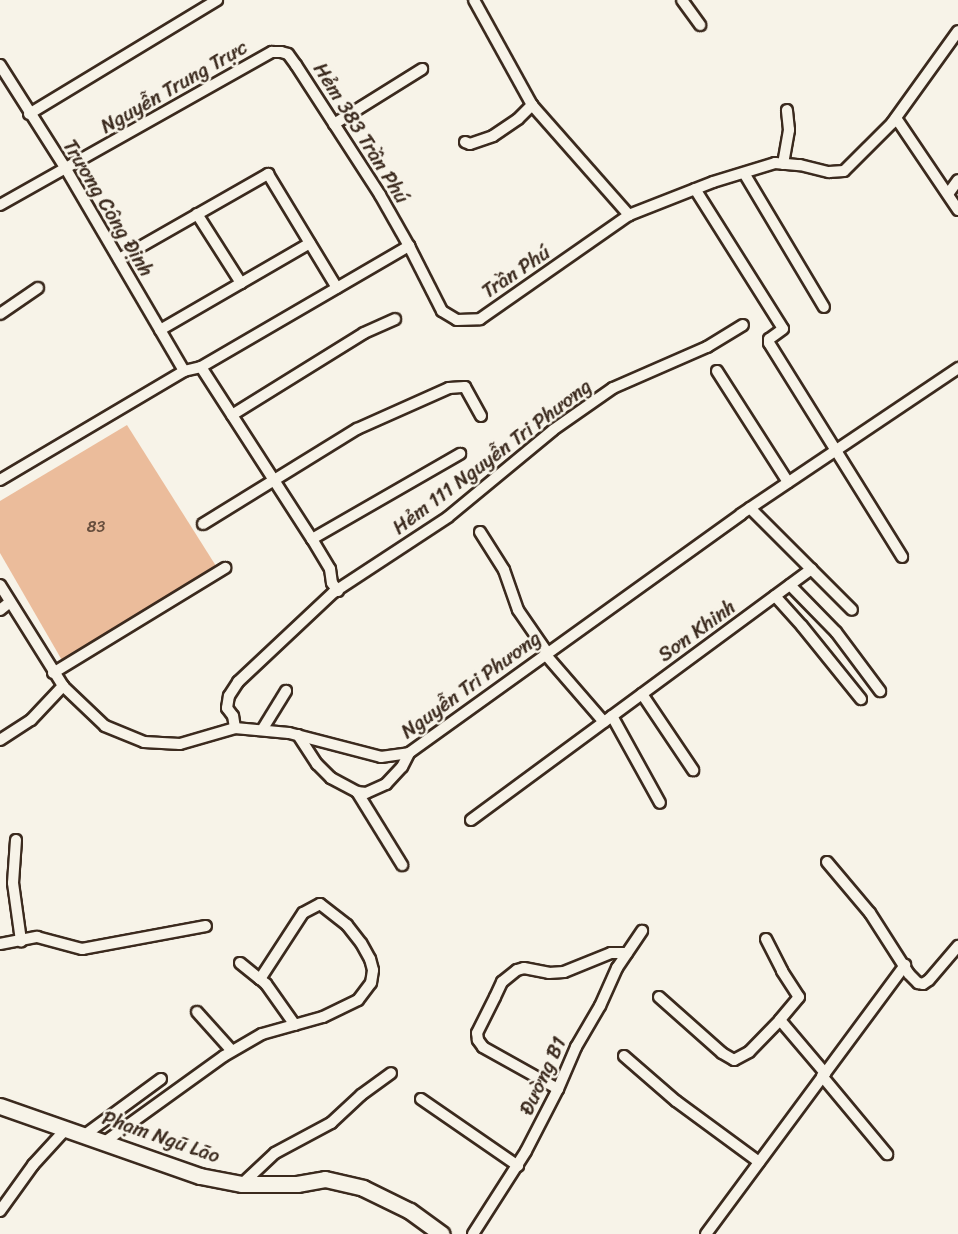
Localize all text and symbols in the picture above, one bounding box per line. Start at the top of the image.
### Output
street label: Nguyễn Trung Trực [96,35,252,139]
street label: Hẻm 383 Trần Phú [308,58,414,208]
street label: Trương Công Định [58,135,158,281]
street label: Trần Phú [477,241,555,303]
street label: Hẻm 111 Nguyễn Tri Phương [388,374,596,540]
house number: 83 [87,517,105,537]
street label: Sơn Khinh [654,595,740,667]
street label: Nguyễn Tri Phương [396,626,546,744]
street label: Đường B1 [514,1033,572,1119]
street label: Phạm Ngũ Lão [99,1106,223,1168]

